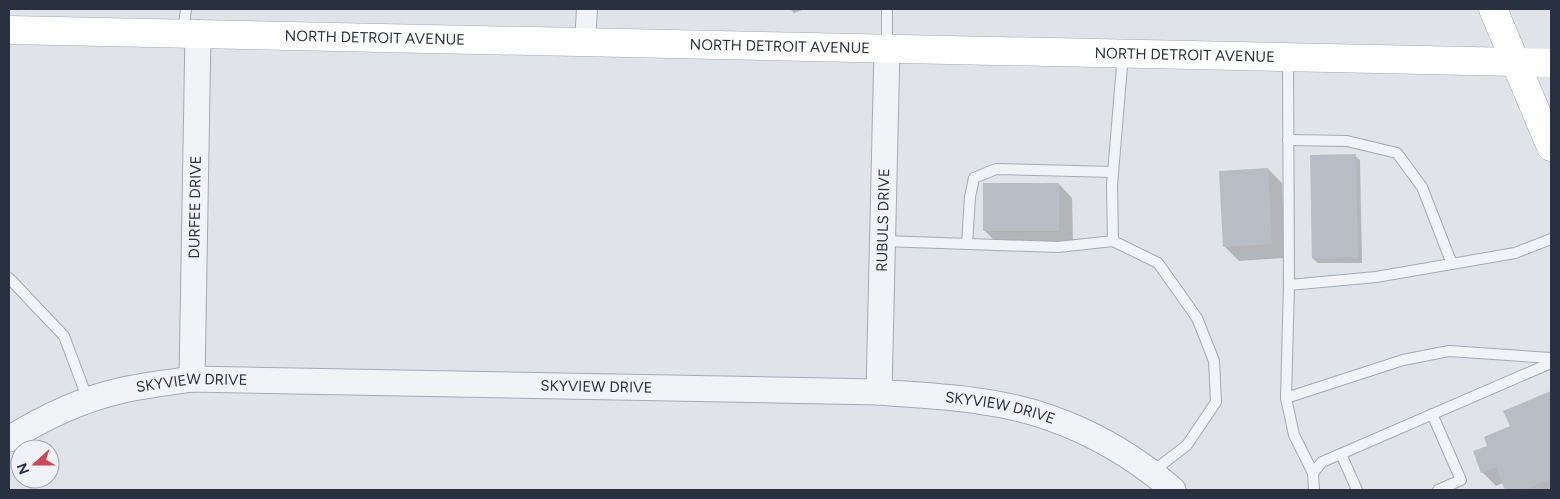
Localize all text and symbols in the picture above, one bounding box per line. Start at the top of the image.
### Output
street label: NORTH DETROIT AVENUE [285,27,465,49]
street label: NORTH DETROIT AVENUE [689,35,870,57]
street label: NORTH DETROIT AVENUE [1094,44,1275,66]
street label: DURFEE DRIVE [185,155,205,259]
street label: RUBULS DRIVE [873,168,893,272]
street label: SKYVIEW DRIVE [135,370,248,396]
street label: SKYVIEW DRIVE [540,377,653,397]
street label: SKYVIEW DRIVE [944,388,1058,428]
north arrow [10,439,60,489]
text: N [13,460,33,477]

